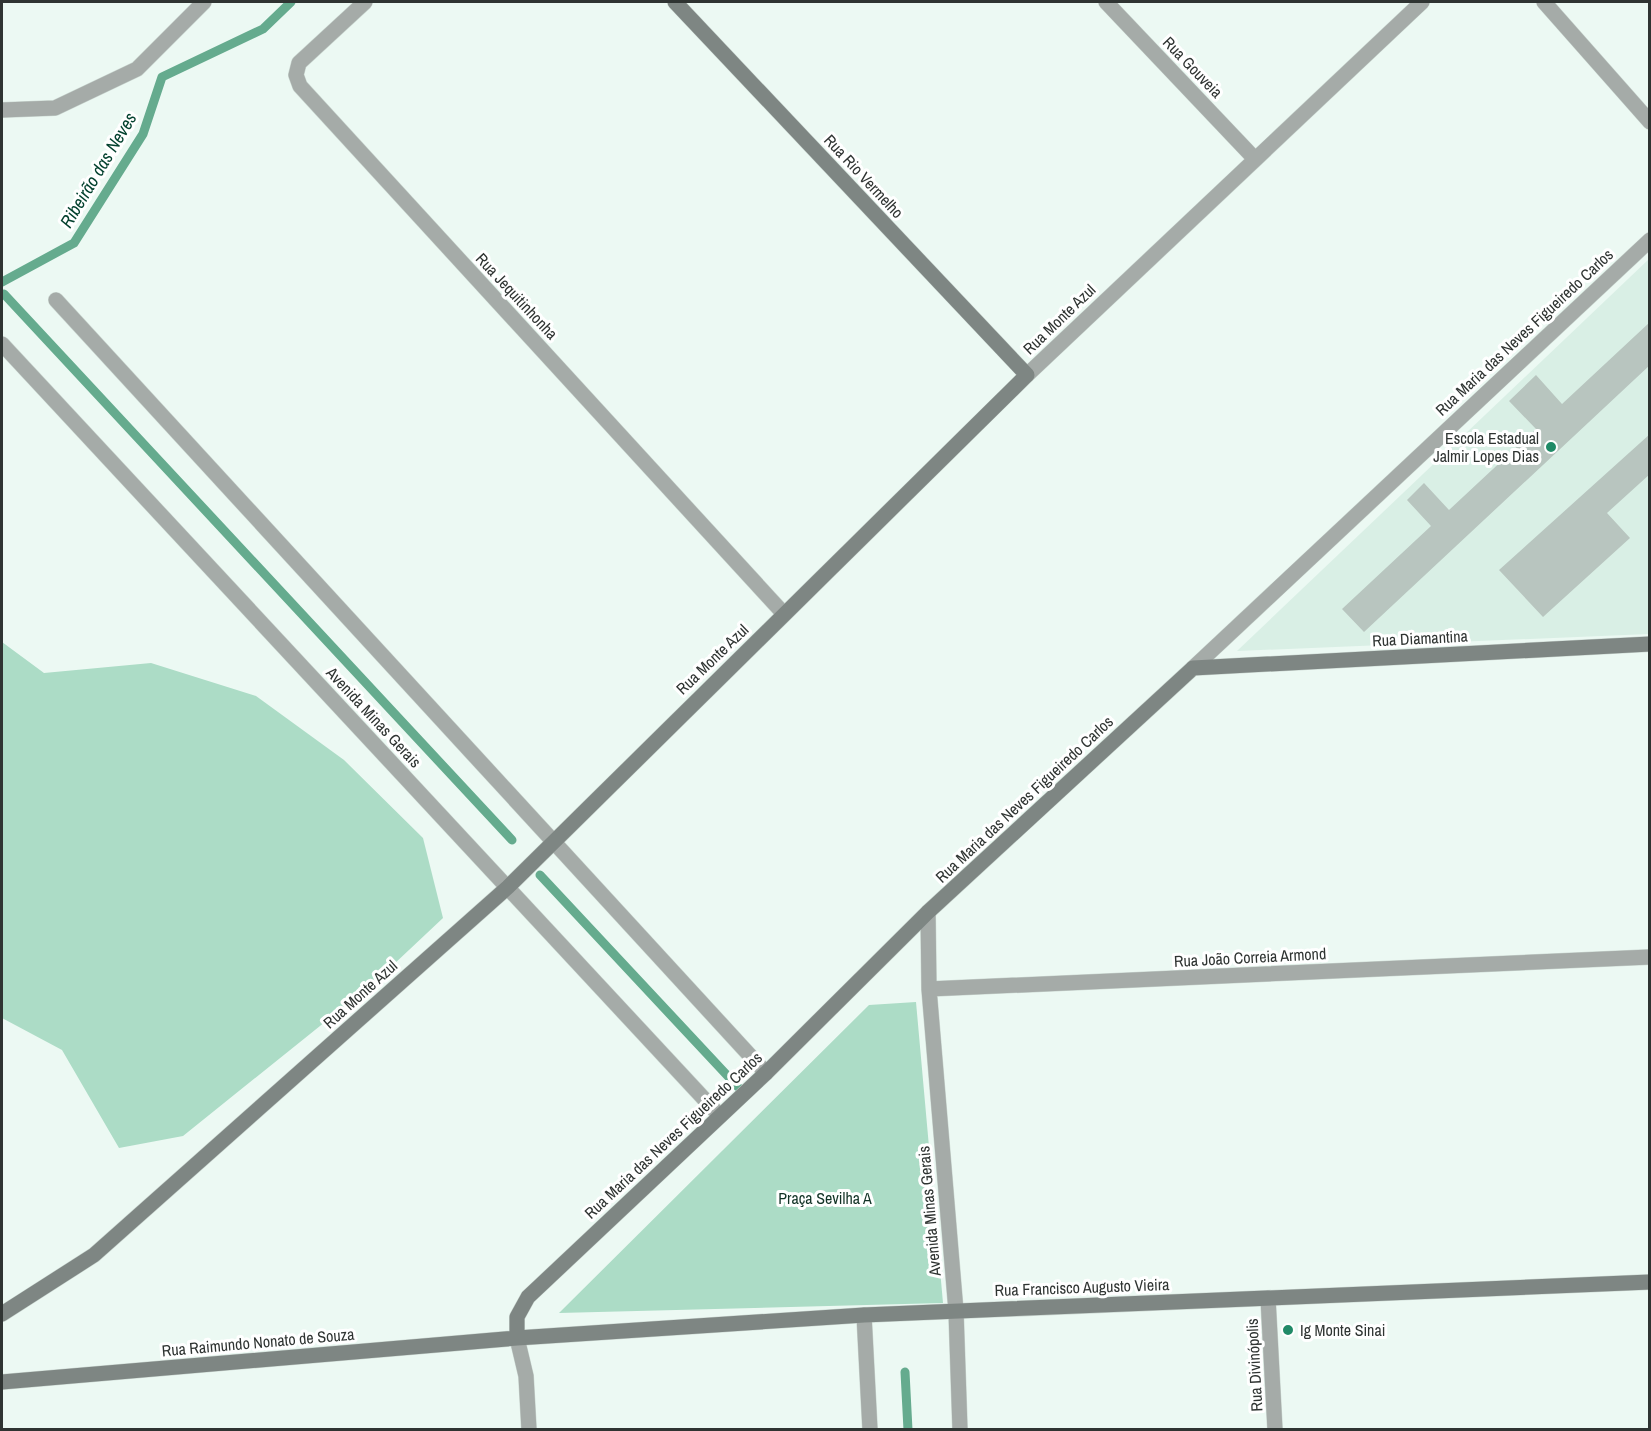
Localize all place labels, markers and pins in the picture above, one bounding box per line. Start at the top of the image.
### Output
place label: Escola Estadual Jalmir Lopes Dias [1433,427,1539,467]
marker: Escola Estadual Jalmir Lopes Dias [1544,440,1558,454]
place label: Ig Monte Sinai [1300,1319,1385,1341]
marker: Ig Monte Sinai [1281,1323,1295,1337]

